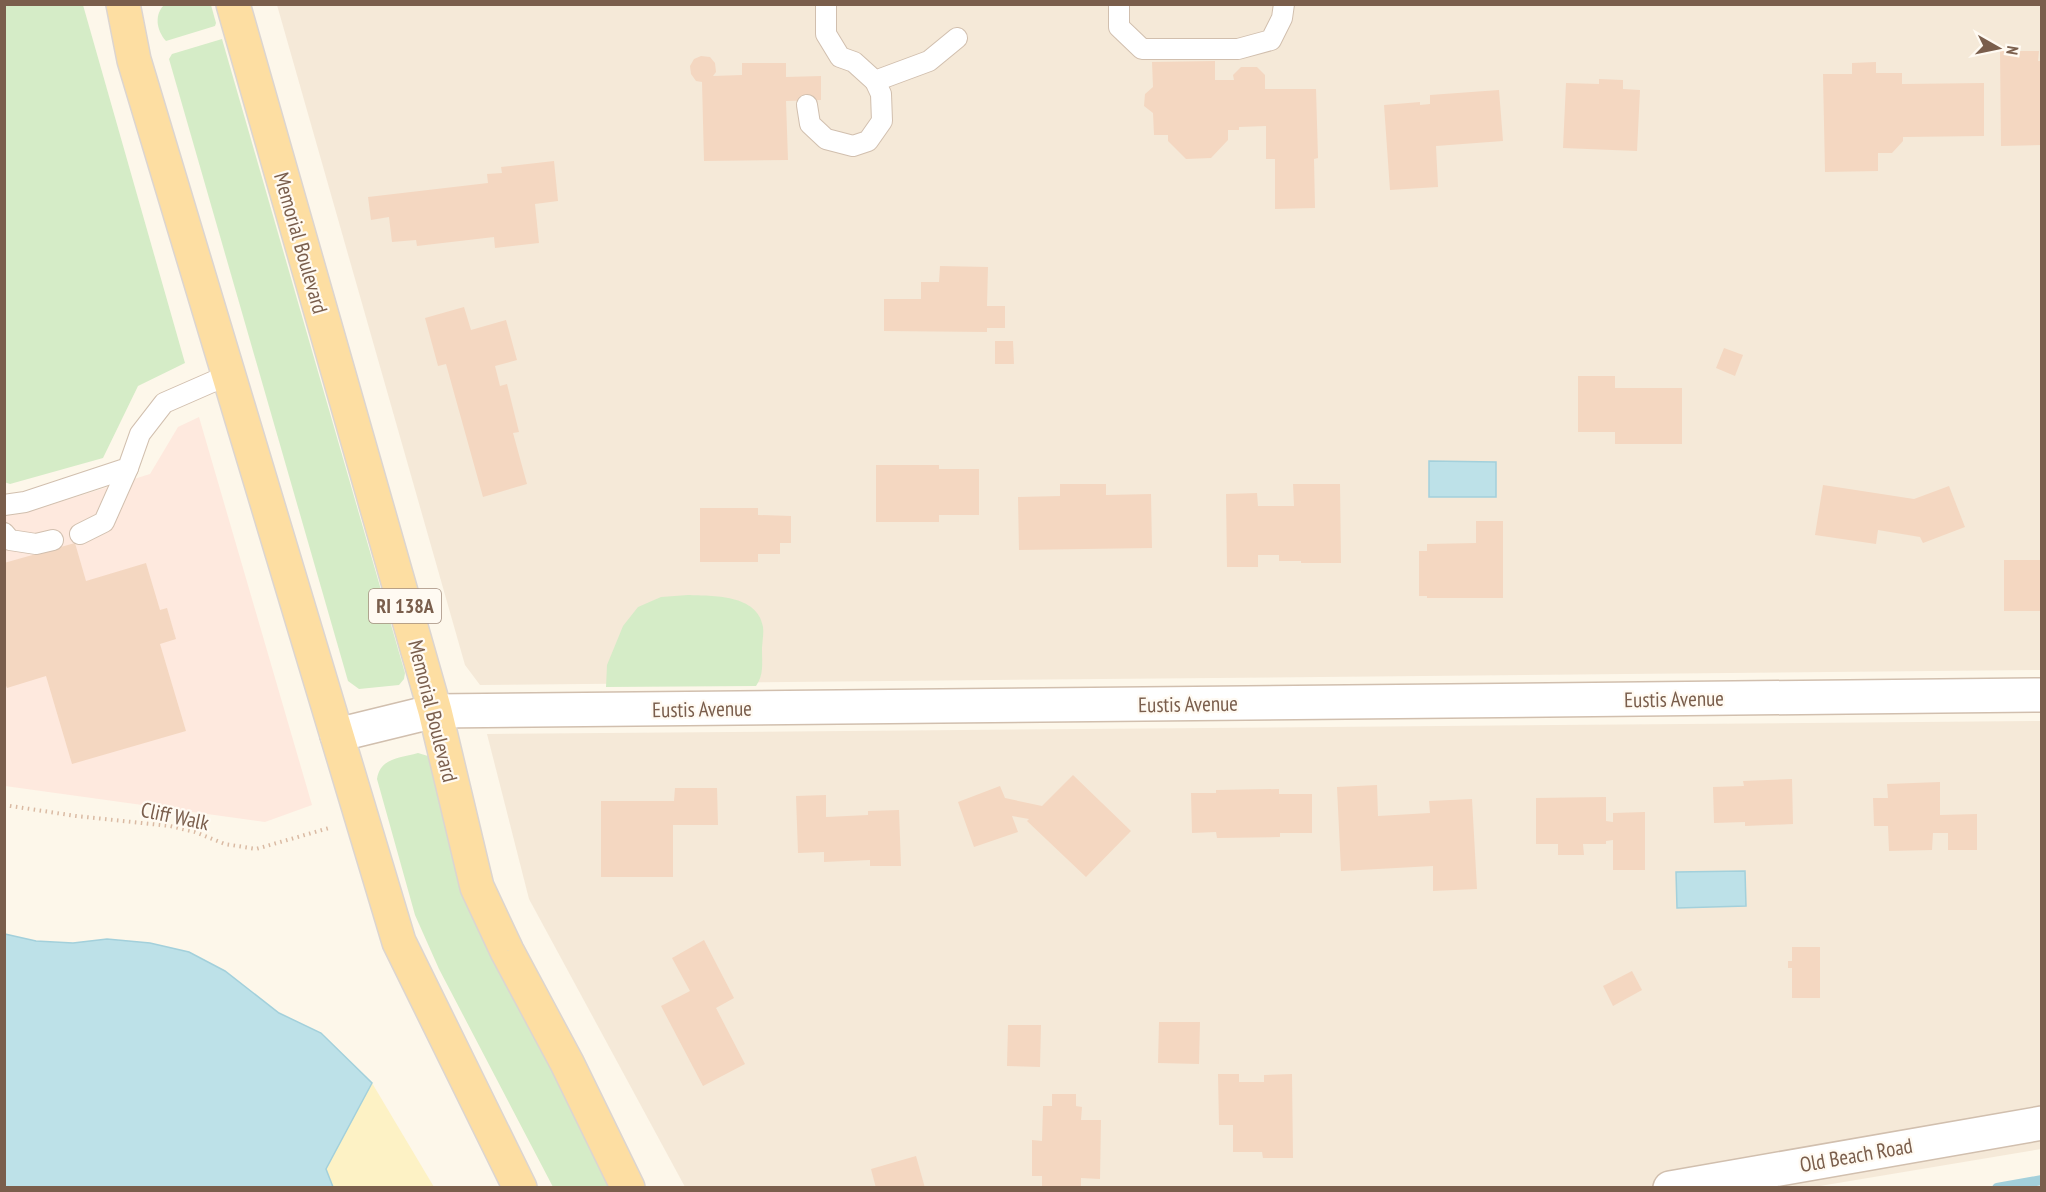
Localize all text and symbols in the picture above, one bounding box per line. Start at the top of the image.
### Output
north arrow [1968,18,2028,78]
text: N [2002,45,2023,56]
street label: Memorial Boulevard [268,169,334,317]
road number: RI 138A [369,589,441,623]
street label: Memorial Boulevard [402,637,464,785]
street label: Eustis Avenue [1624,685,1724,713]
street label: Eustis Avenue [1138,690,1238,718]
street label: Eustis Avenue [652,695,752,723]
street label: Cliff Walk [139,796,211,836]
street label: Old Beach Road [1798,1132,1914,1178]

